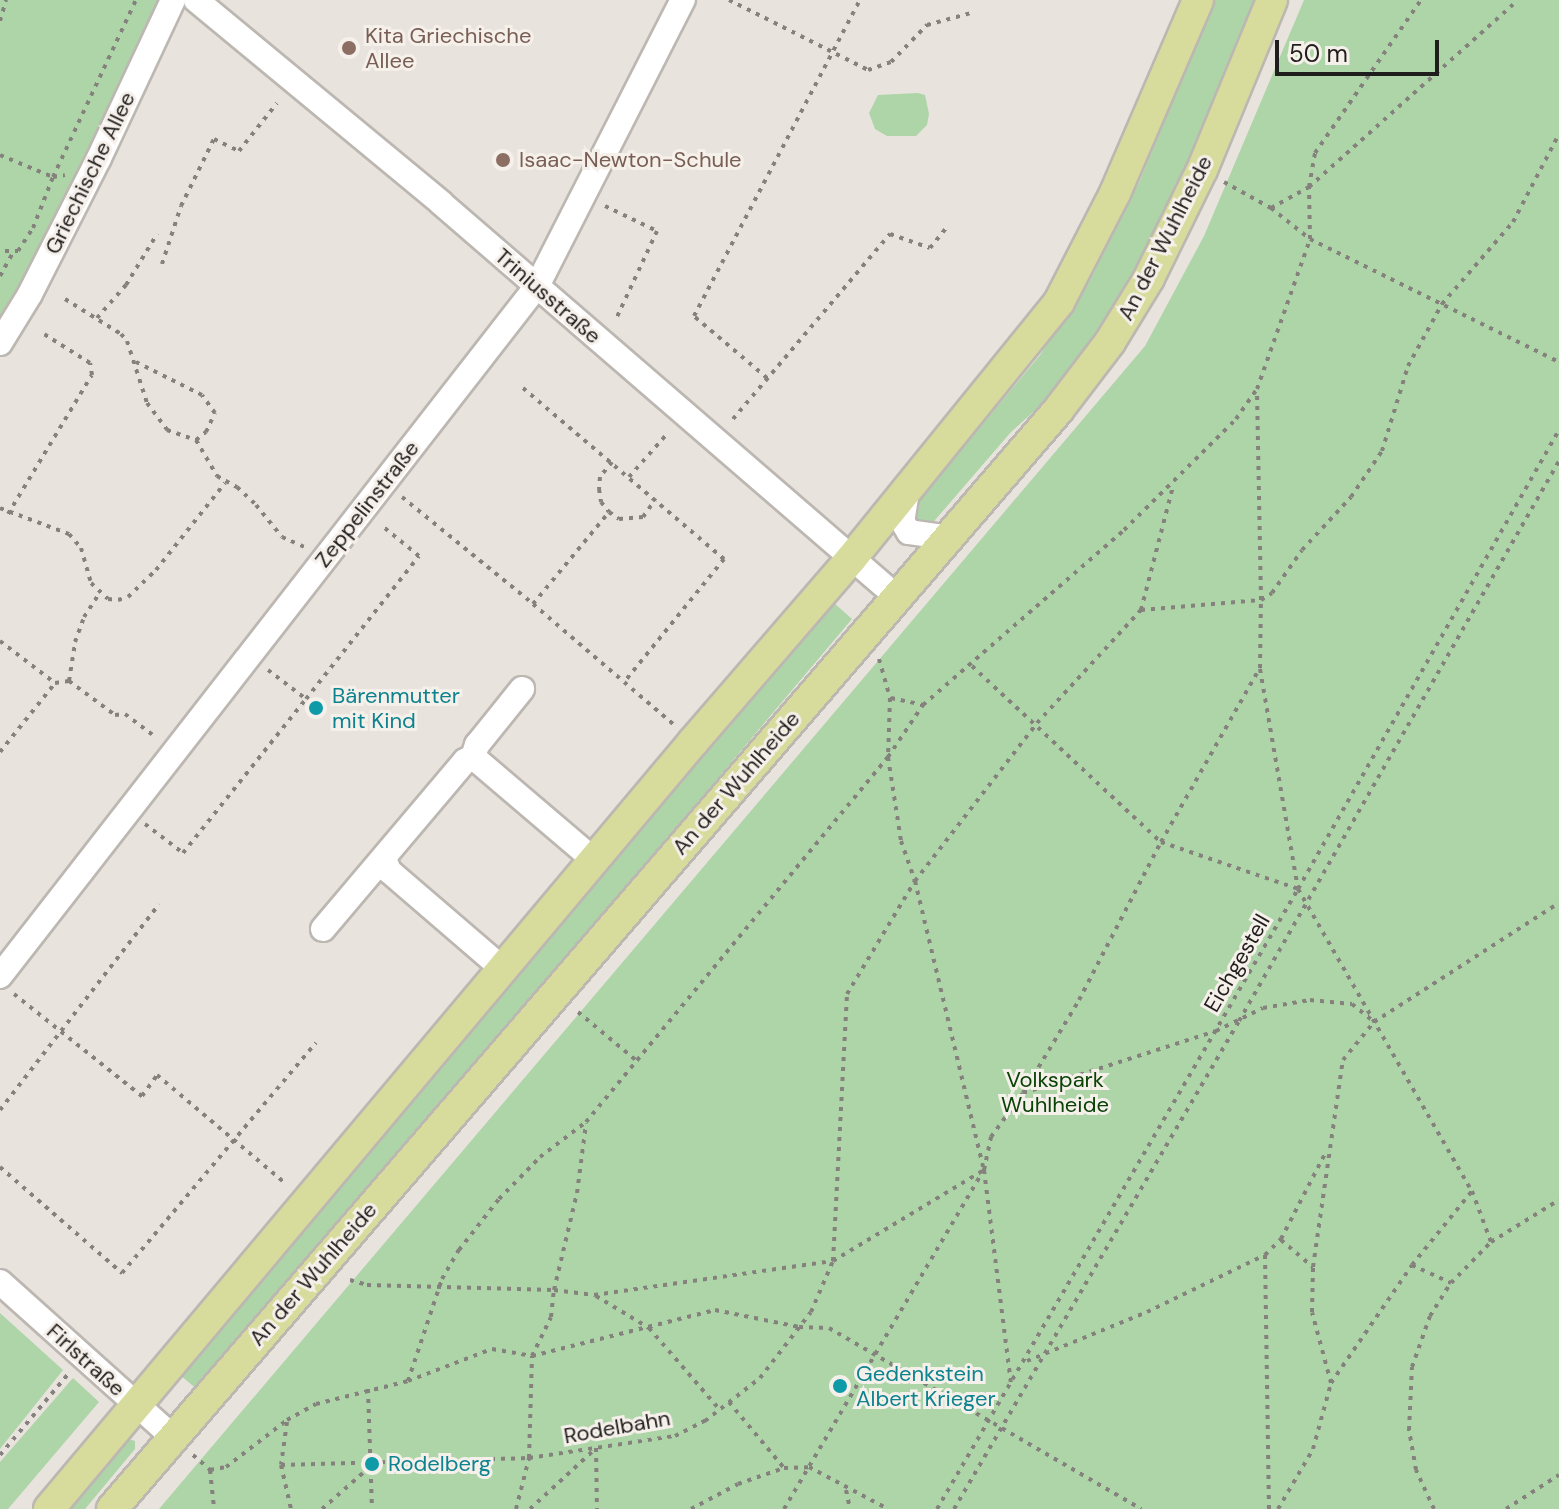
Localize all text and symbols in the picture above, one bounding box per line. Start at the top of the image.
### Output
place label: Kita Griechische Allee [365,22,531,74]
scale bar [1279,24,1443,74]
text: 50 m [1289,38,1348,69]
marker: Kita Griechische Allee [340,39,358,57]
street label: Griechische Allee [39,88,141,258]
place label: Isaac-Newton-Schule [519,147,742,173]
marker: Isaac-Newton-Schule [494,151,512,169]
street label: An der Wuhlheide [1112,151,1218,325]
street label: Triniusstraße [489,243,607,349]
street label: Zeppelinstraße [309,435,425,573]
place label: Bärenmutter mit Kind [332,682,460,734]
marker: Bärenmutter mit Kind [307,699,325,717]
street label: An der Wuhlheide [667,706,805,860]
street label: Eichgestell [1198,909,1276,1017]
park label: Volkspark Wuhlheide [1001,1066,1109,1118]
street label: An der Wuhlheide [244,1197,382,1351]
street label: Firlstraße [41,1318,131,1402]
place label: Gedenkstein Albert Krieger [856,1360,996,1412]
marker: Gedenkstein Albert Krieger [831,1377,849,1395]
street label: Rodelbahn [562,1405,672,1449]
place label: Rodelberg [388,1451,491,1477]
marker: Rodelberg [363,1455,381,1473]

